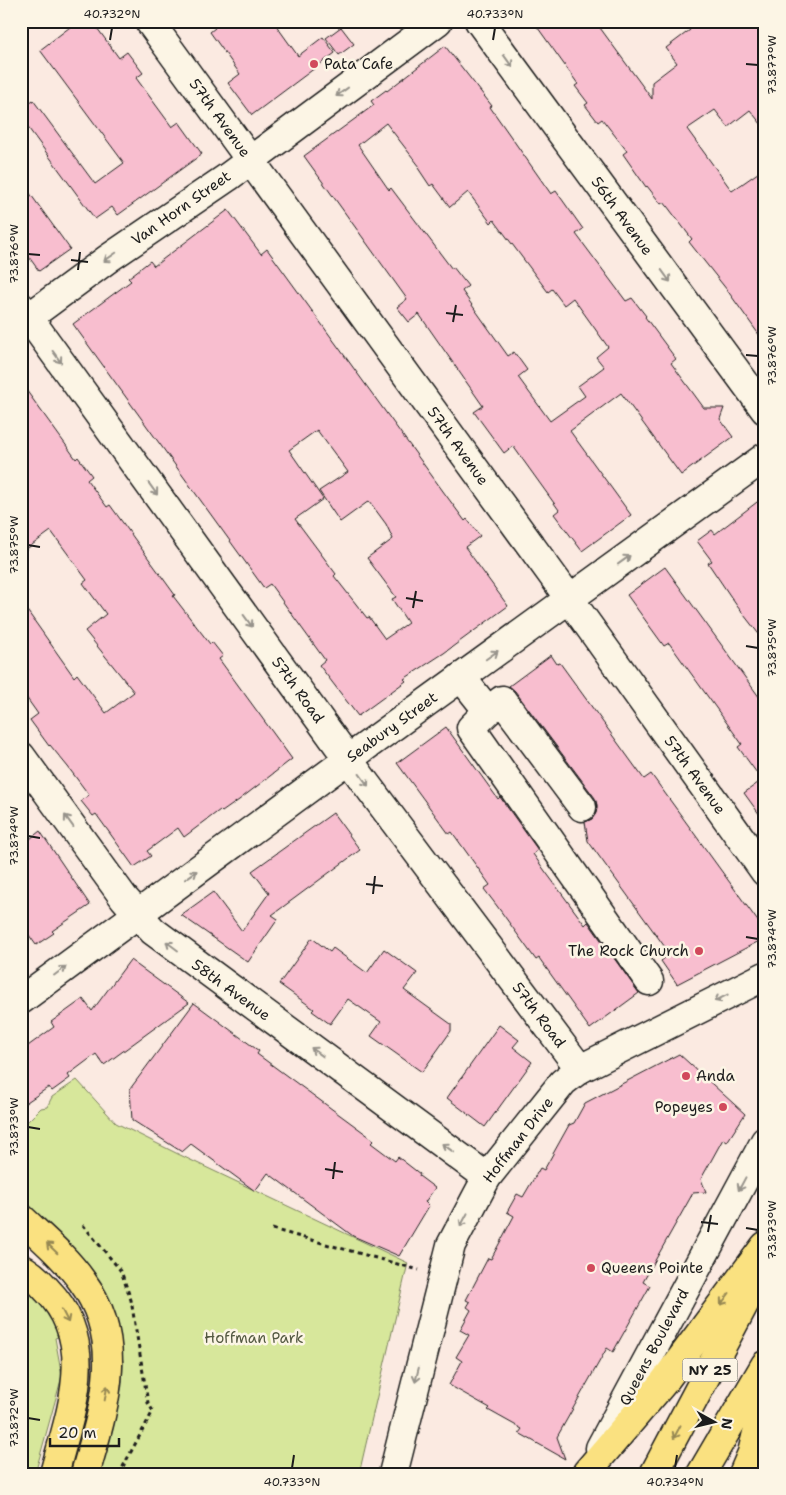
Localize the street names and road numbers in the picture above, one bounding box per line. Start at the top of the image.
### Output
street label: 57th Avenue [185,75,255,161]
street label: Van Horn Street [127,166,235,250]
street label: 56th Avenue [587,173,657,259]
street label: 57th Avenue [423,403,493,489]
street label: 57th Road [267,653,329,727]
street label: Seabury Street [343,687,441,767]
street label: 57th Avenue [660,732,730,818]
street label: 58th Avenue [188,955,274,1025]
street label: 57th Road [508,978,570,1052]
street label: Hoffman Drive [478,1093,558,1187]
street label: Queens Boulevard [615,1285,694,1409]
road number: NY 25 [682,1358,738,1382]

